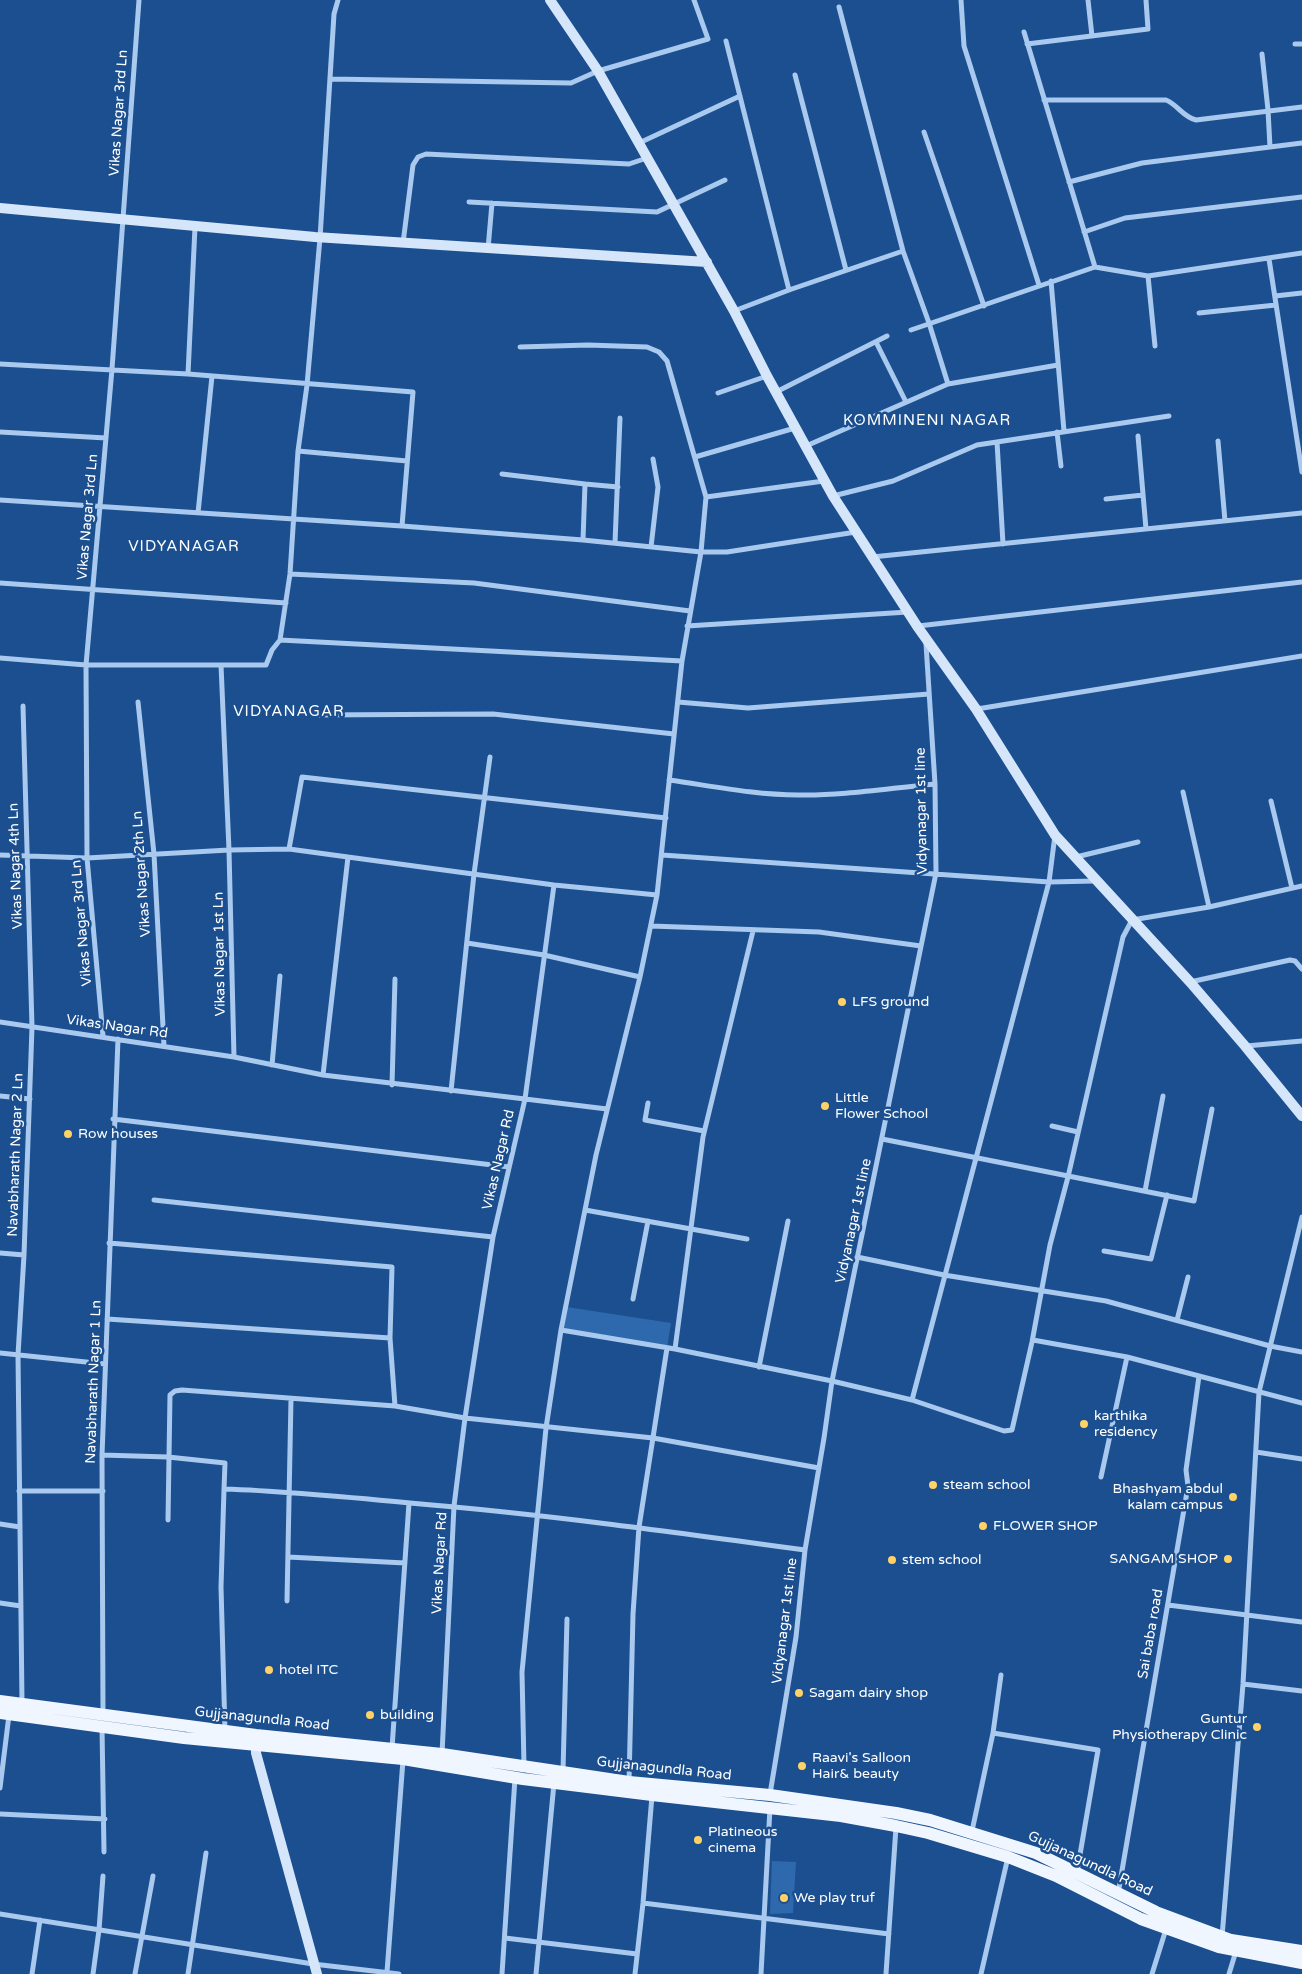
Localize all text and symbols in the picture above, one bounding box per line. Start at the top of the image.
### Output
street label: Vikas Nagar 3rd Ln [106,49,132,177]
district label: KOMMINENI NAGAR [841,412,1013,430]
street label: Vikas Nagar 3rd Ln [74,453,102,581]
district label: VIDYANAGAR [127,538,241,556]
district label: VIDYANAGAR [232,703,346,721]
street label: Vidyanagar 1st line [912,747,932,875]
street label: Vikas Nagar 4th Ln [5,803,27,929]
street label: Vikas Nagar 2th Ln [129,810,155,938]
street label: Vikas Nagar 3rd Ln [68,859,96,987]
street label: Vikas Nagar 1st Ln [211,892,229,1016]
place label: LFS ground [852,994,929,1010]
marker: LFS ground [836,996,848,1008]
street label: Vikas Nagar Rd [65,1012,169,1042]
street label: Navabharath Nagar 2 Ln [5,1073,27,1237]
place label: Little Flower School [835,1090,928,1122]
marker: Little Flower School [819,1100,831,1112]
street label: Vikas Nagar Rd [479,1108,519,1212]
place label: Row houses [78,1126,158,1142]
marker: Row houses [62,1128,74,1140]
street label: Vidyanagar 1st line [833,1157,875,1285]
street label: Navabharath Nagar 1 Ln [83,1300,105,1464]
place label: karthika residency [1094,1408,1158,1440]
marker: karthika residency [1078,1418,1090,1430]
place label: steam school [943,1477,1030,1493]
marker: steam school [927,1479,939,1491]
place label: Bhashyam abdul kalam campus [1113,1481,1223,1514]
marker: Bhashyam abdul kalam campus [1227,1491,1239,1503]
street label: Vikas Nagar Rd [429,1511,451,1615]
place label: FLOWER SHOP [993,1518,1098,1534]
marker: FLOWER SHOP [977,1520,989,1532]
place label: SANGAM SHOP [1110,1551,1218,1567]
place label: stem school [902,1552,982,1568]
marker: SANGAM SHOP [1222,1553,1234,1565]
marker: stem school [886,1554,898,1566]
street label: Vidyanagar 1st line [769,1557,801,1685]
street label: Sai baba road [1135,1588,1167,1680]
place label: hotel ITC [279,1662,338,1678]
marker: hotel ITC [263,1664,275,1676]
place label: Sagam dairy shop [809,1685,928,1701]
marker: Sagam dairy shop [793,1687,805,1699]
street label: Gujjanagundla Road [194,1704,330,1734]
place label: building [380,1707,434,1723]
marker: building [364,1709,376,1721]
place label: Guntur Physiotherapy Clinic [1112,1711,1247,1744]
marker: Guntur Physiotherapy Clinic [1251,1721,1263,1733]
place label: Raavi's Salloon Hair& beauty [812,1750,911,1782]
street label: Gujjanagundla Road [596,1754,732,1784]
marker: Raavi's Salloon Hair& beauty [796,1760,808,1772]
place label: Platineous cinema [708,1824,778,1856]
street label: Gujjanagundla Road [1025,1828,1155,1900]
marker: Platineous cinema [692,1834,704,1846]
place label: We play truf [794,1890,875,1906]
marker: We play truf [778,1892,790,1904]

